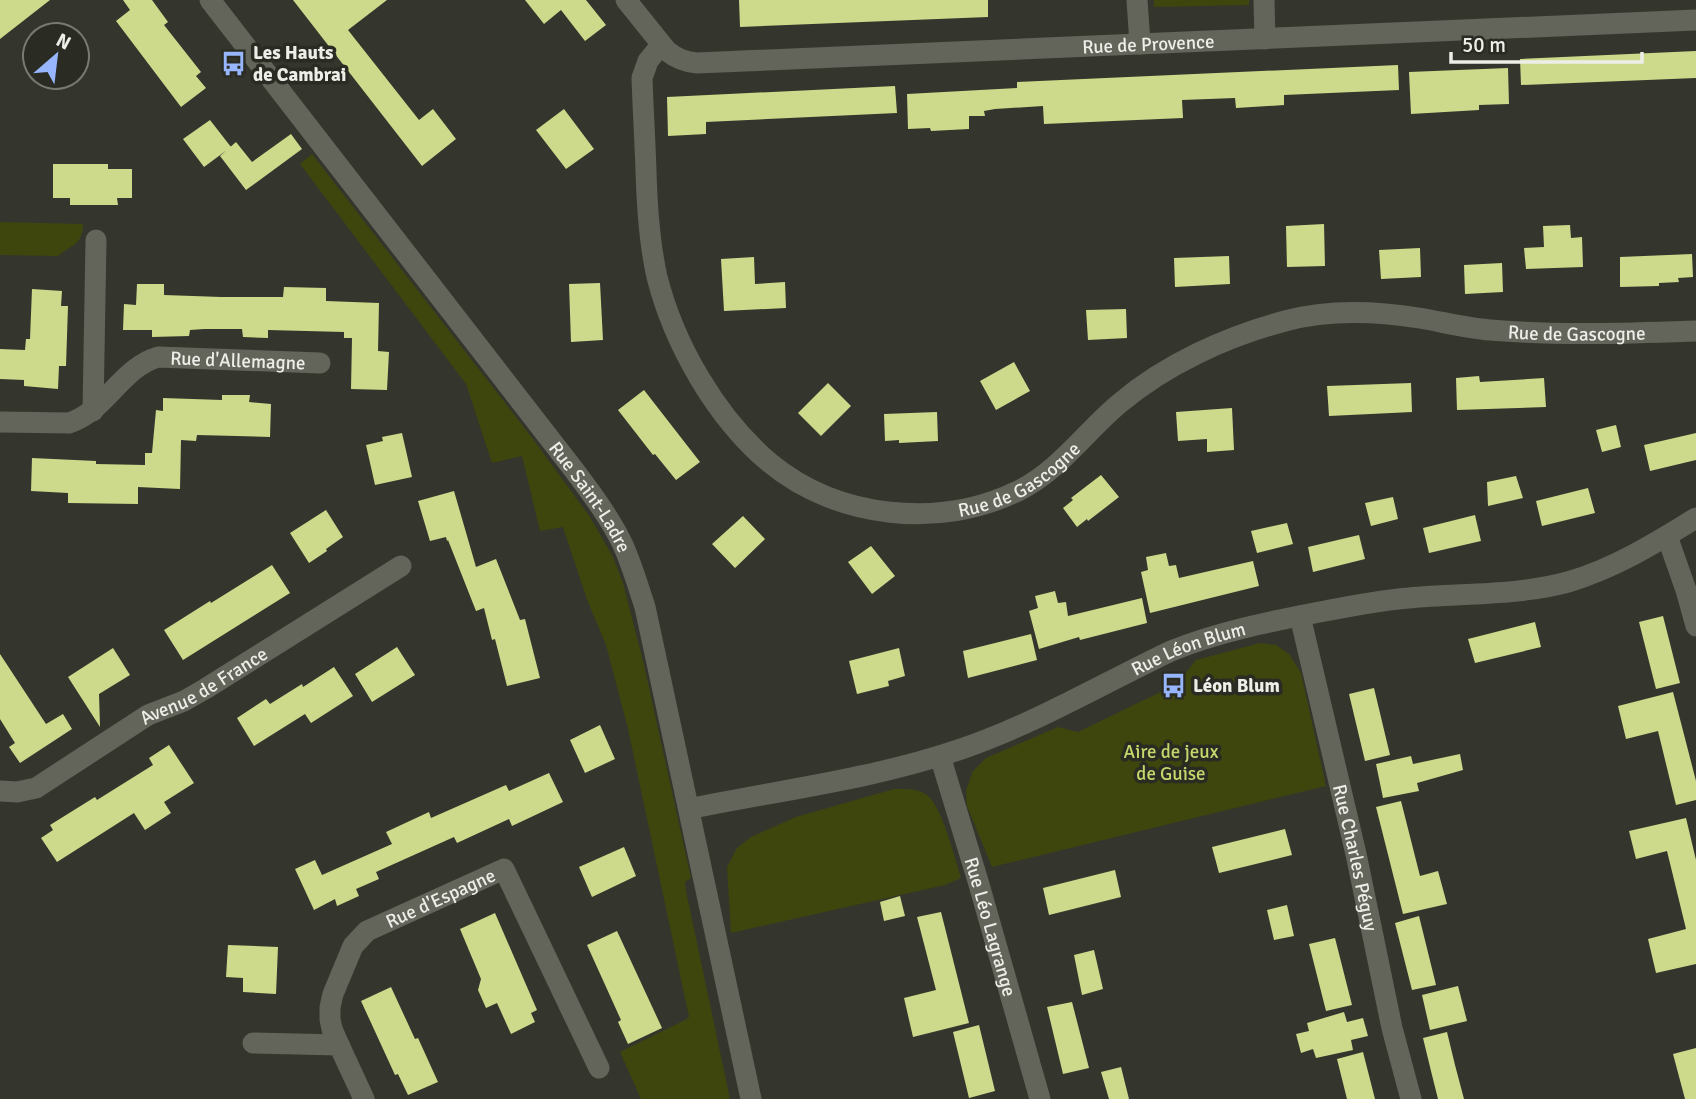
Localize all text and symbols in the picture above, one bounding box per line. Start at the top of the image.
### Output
north arrow [21,21,91,91]
scale bar [1451,21,1642,65]
text: N [52,28,75,56]
street label: Rue de Provence [1082,30,1215,59]
text: 50 m [1462,32,1506,58]
place label: Les Hauts de Cambrai [253,41,347,87]
bus stop icon: Les Hauts de Cambrai [219,49,247,77]
street label: Rue de Gascogne [1507,320,1646,347]
street label: Rue d'Allemagne [170,346,306,375]
street label: Rue Saint-Ladre [543,437,636,556]
street label: Rue de Gascogne [956,437,1086,523]
street label: Rue Léon Blum [1127,617,1248,682]
street label: Avenue de France [135,642,272,730]
bus stop icon: Léon Blum [1159,671,1187,699]
place label: Léon Blum [1193,674,1280,698]
park label: Aire de jeux de Guise [1124,740,1219,786]
street label: Rue Charles Péguy [1327,782,1383,934]
street label: Rue Léo Lagrange [958,854,1021,999]
street label: Rue d'Espagne [382,864,499,934]

